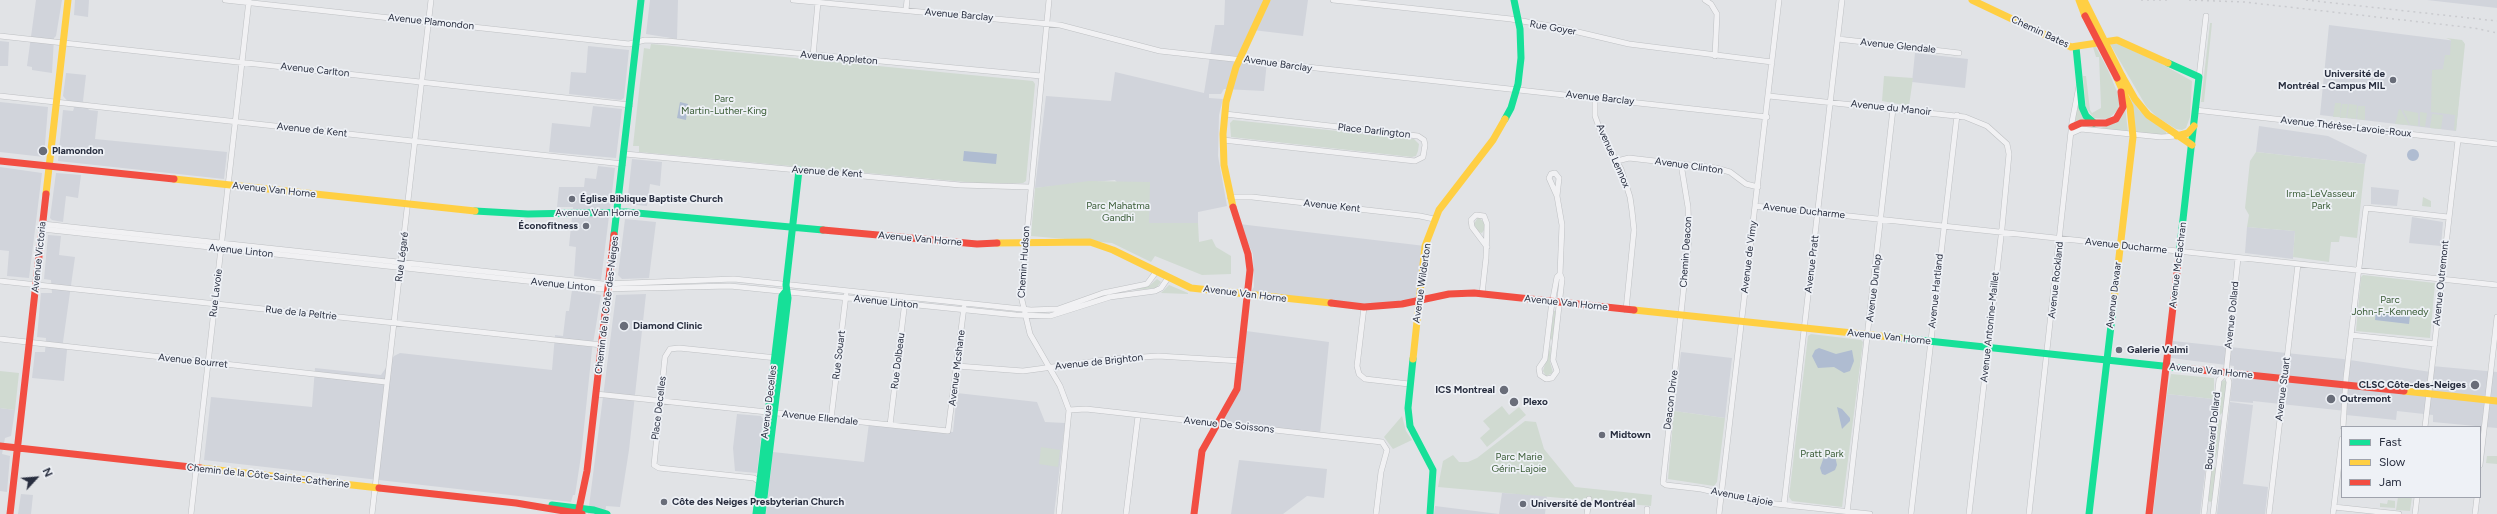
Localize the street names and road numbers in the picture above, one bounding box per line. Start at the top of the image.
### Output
street label: Avenue Barclay [924,6,994,24]
street label: Avenue Plamondon [387,12,475,32]
street label: Chemin Bates [2009,13,2071,51]
street label: Rue Goyer [1529,18,1577,38]
street label: Avenue Glendale [1860,36,1936,56]
street label: Avenue Appleton [800,49,878,67]
street label: Avenue Barclay [1243,53,1313,75]
street label: Avenue Carlton [280,60,350,80]
street label: Avenue Barclay [1565,88,1635,108]
street label: Avenue du Manoir [1850,98,1932,118]
street label: Avenue Thérèse-Lavoie-Roux [2280,114,2412,140]
street label: Avenue de Kent [276,120,348,140]
street label: Place Darlington [1337,121,1411,141]
street label: Avenue Lennox [1594,122,1632,190]
street label: Avenue Clinton [1654,155,1724,177]
street label: Avenue de Kent [791,164,863,180]
street label: Avenue Van Horne [232,180,316,200]
street label: Avenue Kent [1303,197,1361,215]
street label: Avenue Ducharme [1763,201,1845,221]
street label: Avenue Van Horne [555,207,639,219]
street label: Chemin Deacon [1678,216,1694,288]
street label: Avenue de Vimy [1739,220,1759,294]
street label: Avenue Victoria [29,221,49,293]
street label: Avenue McEachran [2167,221,2189,309]
street label: Chemin Hudson [1015,226,1033,298]
street label: Avenue Van Horne [878,229,962,249]
street label: Rue Légaré [393,231,411,283]
street label: Avenue Pratt [1803,234,1821,294]
street label: Chemin de la Côte-des-Neiges [593,235,621,375]
street label: Avenue Ducharme [2085,236,2167,256]
street label: Avenue Outremont [2431,240,2451,326]
street label: Avenue Rockland [2046,241,2066,319]
street label: Avenue Linton [208,242,274,260]
street label: Avenue Wilderton [1410,242,1434,324]
street label: Avenue Dunlop [1864,253,1884,323]
street label: Avenue Hartland [1926,253,1946,329]
street label: Avenue Davaar [2104,261,2124,329]
street label: Rue Lavoie [207,268,225,318]
street label: Avenue Antonine-Maillet [1978,271,2002,383]
street label: Avenue Linton [530,276,596,294]
street label: Avenue Dollard [2222,281,2242,349]
street label: Avenue Van Horne [1203,283,1287,305]
street label: Avenue Linton [853,293,919,311]
street label: Avenue Van Horne [1524,293,1608,313]
street label: Rue de la Peltrie [265,303,337,323]
street label: Avenue Van Horne [1847,327,1931,347]
street label: Avenue Mcshane [946,329,968,407]
street label: Rue Souart [830,330,848,380]
street label: Rue Dolbeau [889,332,907,390]
street label: Avenue Bourret [158,351,228,371]
street label: Avenue de Brighton [1054,351,1144,373]
street label: Avenue Stuart [2273,356,2293,422]
street label: Avenue Van Horne [2169,361,2253,381]
street label: Avenue Decelles [759,365,779,439]
street label: Deacon Drive [1661,370,1681,430]
street label: Place Decelles [649,375,669,441]
street label: Boulevard Dollard [2203,391,2223,471]
street label: Avenue Ellendale [781,408,859,428]
street label: Avenue De Soissons [1183,414,1275,436]
street label: Chemin de la Côte-Sainte-Catherine [186,461,350,491]
street label: Avenue Lajoie [1710,485,1774,509]

